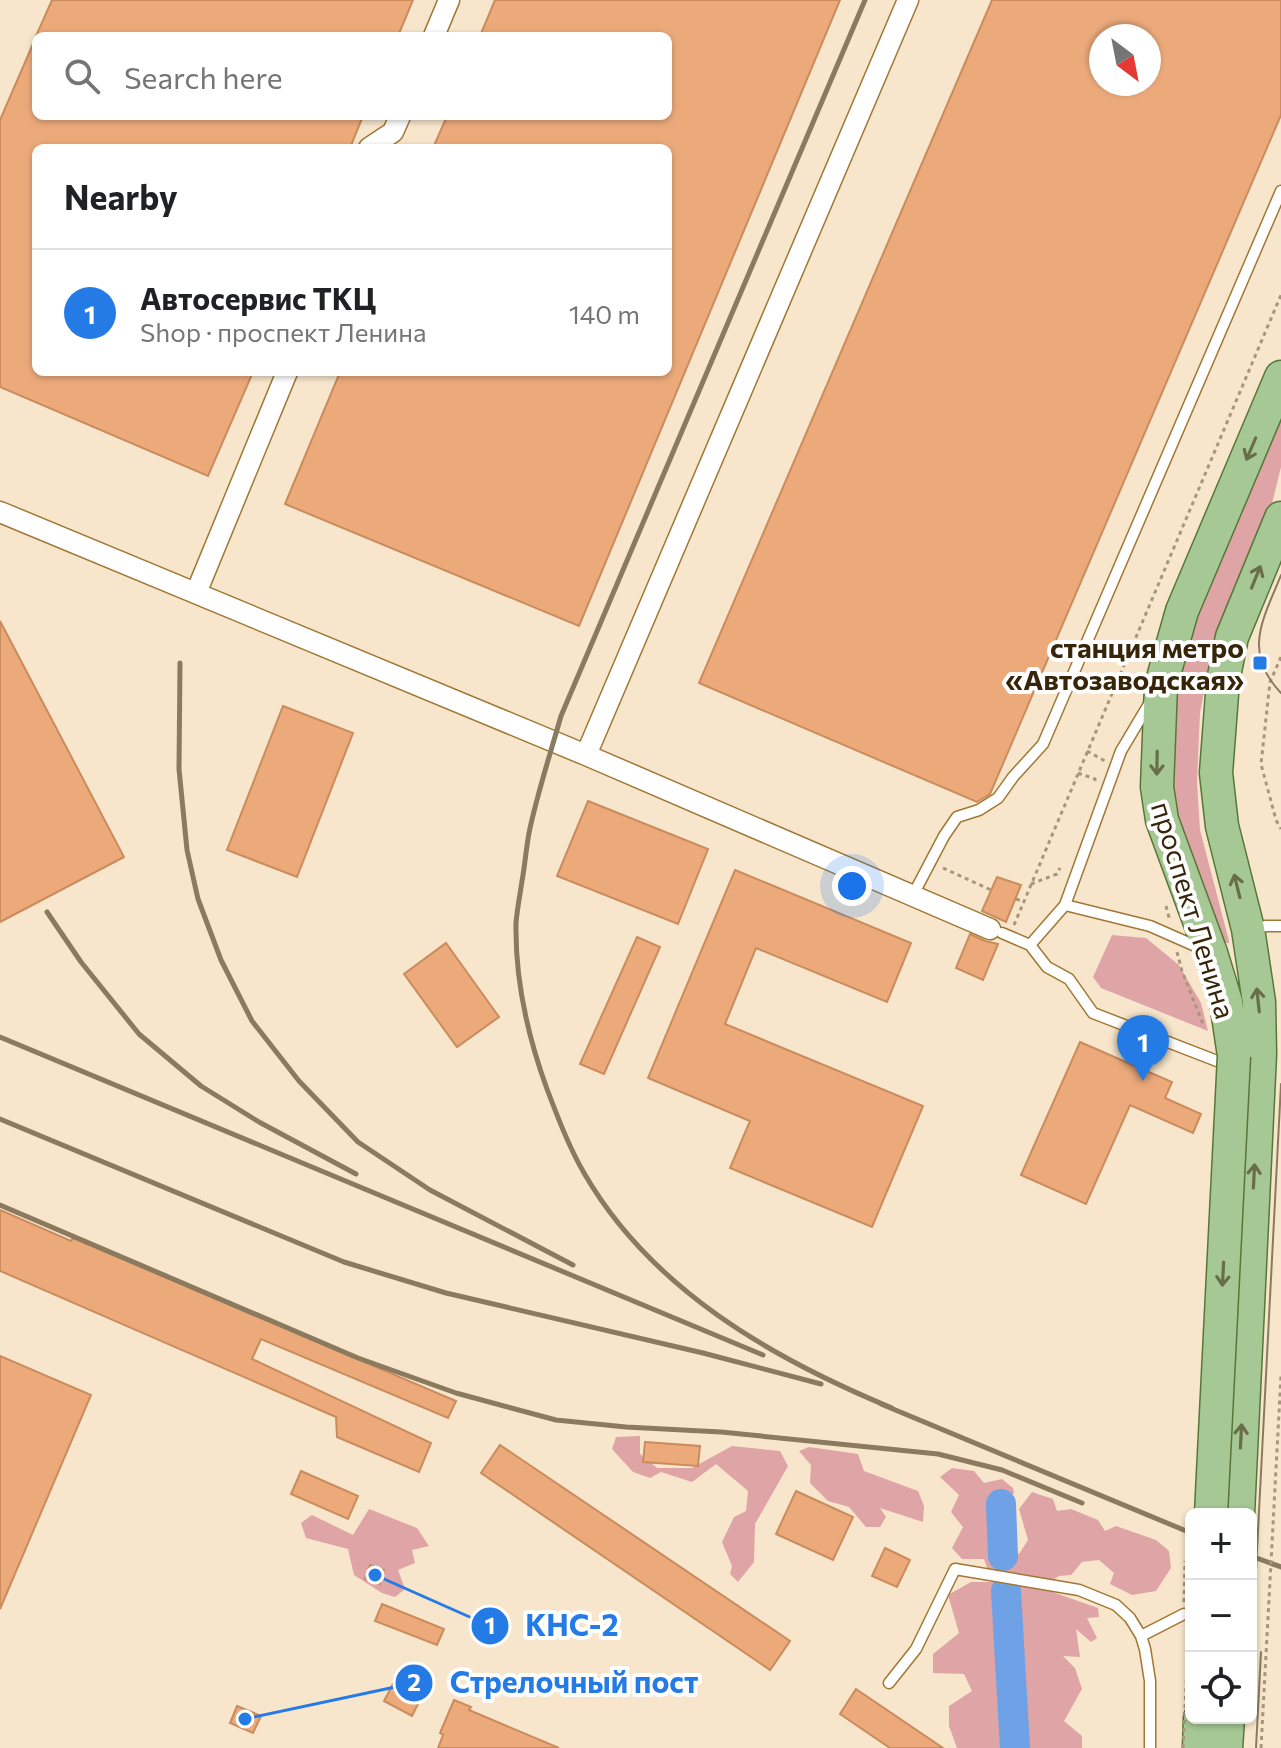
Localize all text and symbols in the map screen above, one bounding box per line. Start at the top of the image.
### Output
north arrow [1089,24,1161,96]
search box [32,32,672,120]
icon: search [60,54,104,98]
text: Search here [124,58,283,95]
text: Nearby [64,175,178,217]
text: Автосервис ТКЦ [140,279,376,316]
text: 1 [84,298,96,329]
text: 140 m [569,298,640,329]
text: Shop · проспект Ленина [140,316,426,347]
one-way arrow [1242,436,1257,461]
one-way arrow [1250,565,1264,590]
place label: станция метро «Автозаводская» [1005,630,1244,696]
marker: станция метро «Автозаводская» [1251,654,1269,672]
one-way arrow [1149,749,1165,776]
street label: проспект Ленина [1145,797,1243,1023]
your location [832,866,872,906]
one-way arrow [1229,873,1244,899]
one-way arrow [1250,987,1265,1014]
pin: 1 [1117,1015,1169,1081]
one-way arrow [1247,1163,1262,1190]
one-way arrow [1215,1260,1230,1287]
one-way arrow [1234,1423,1249,1450]
map controls [1185,1508,1257,1724]
button: + [1185,1508,1257,1580]
button: − [1185,1580,1257,1652]
callout: КНС-2 [470,1599,635,1653]
text: КНС-2 [525,1605,619,1642]
text: 1 [485,1610,495,1639]
button: locate [1185,1652,1257,1724]
callout: Стрелочный пост [394,1656,714,1710]
text: Стрелочный пост [450,1662,698,1699]
text: 2 [407,1667,421,1696]

